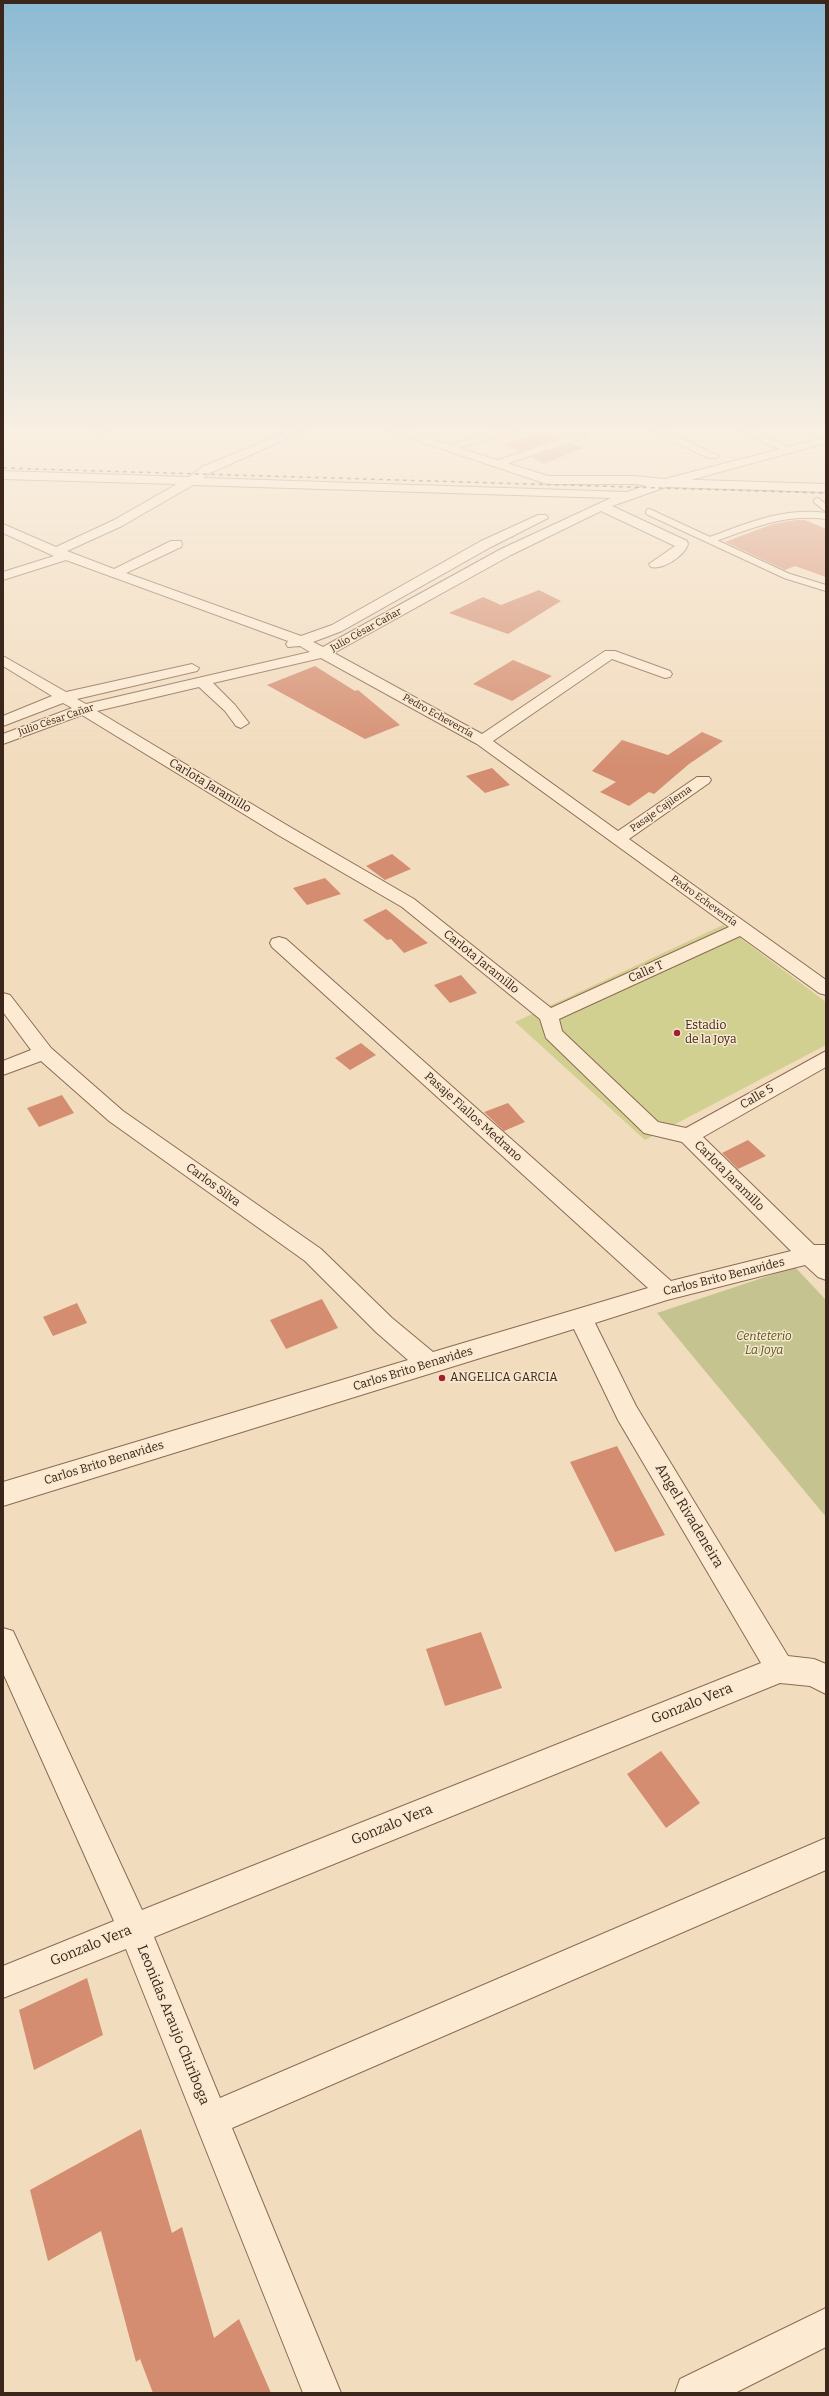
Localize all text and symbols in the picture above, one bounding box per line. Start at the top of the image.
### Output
street label: Julio César Cañar [328,606,404,654]
street label: Pedro Echeverría [401,692,475,740]
street label: Julio César Cañar [17,701,95,739]
street label: Carlota Jaramillo [166,756,254,816]
street label: Pasaje Cajilema [628,783,694,835]
street label: Pedro Echeverría [668,873,740,929]
street label: Carlota Jaramillo [440,927,522,997]
street label: Calle T [626,958,666,986]
place label: Estadio de la Joya [685,1019,736,1047]
marker: Estadio de la Joya [672,1028,682,1038]
street label: Pasaje Fiallos Medrano [421,1069,525,1165]
street label: Calle 5 [738,1082,776,1112]
street label: Carlota Jaramillo [691,1138,767,1214]
street label: Carlos Silva [183,1160,243,1210]
street label: Carlos Brito Benavides [662,1255,786,1299]
park label: Centeterio La Joya [736,1330,792,1358]
street label: Carlos Brito Benavides [351,1344,475,1394]
place label: ANGELICA GARCIA [450,1371,558,1385]
marker: ANGELICA GARCIA [437,1373,447,1383]
street label: Carlos Brito Benavides [42,1438,166,1488]
street label: Angel Rivadeneira [651,1461,727,1571]
street label: Gonzalo Vera [649,1680,735,1728]
street label: Gonzalo Vera [349,1801,435,1849]
street label: Gonzalo Vera [48,1922,134,1970]
street label: Leonidas Araujo Chiriboga [133,1943,213,2107]

